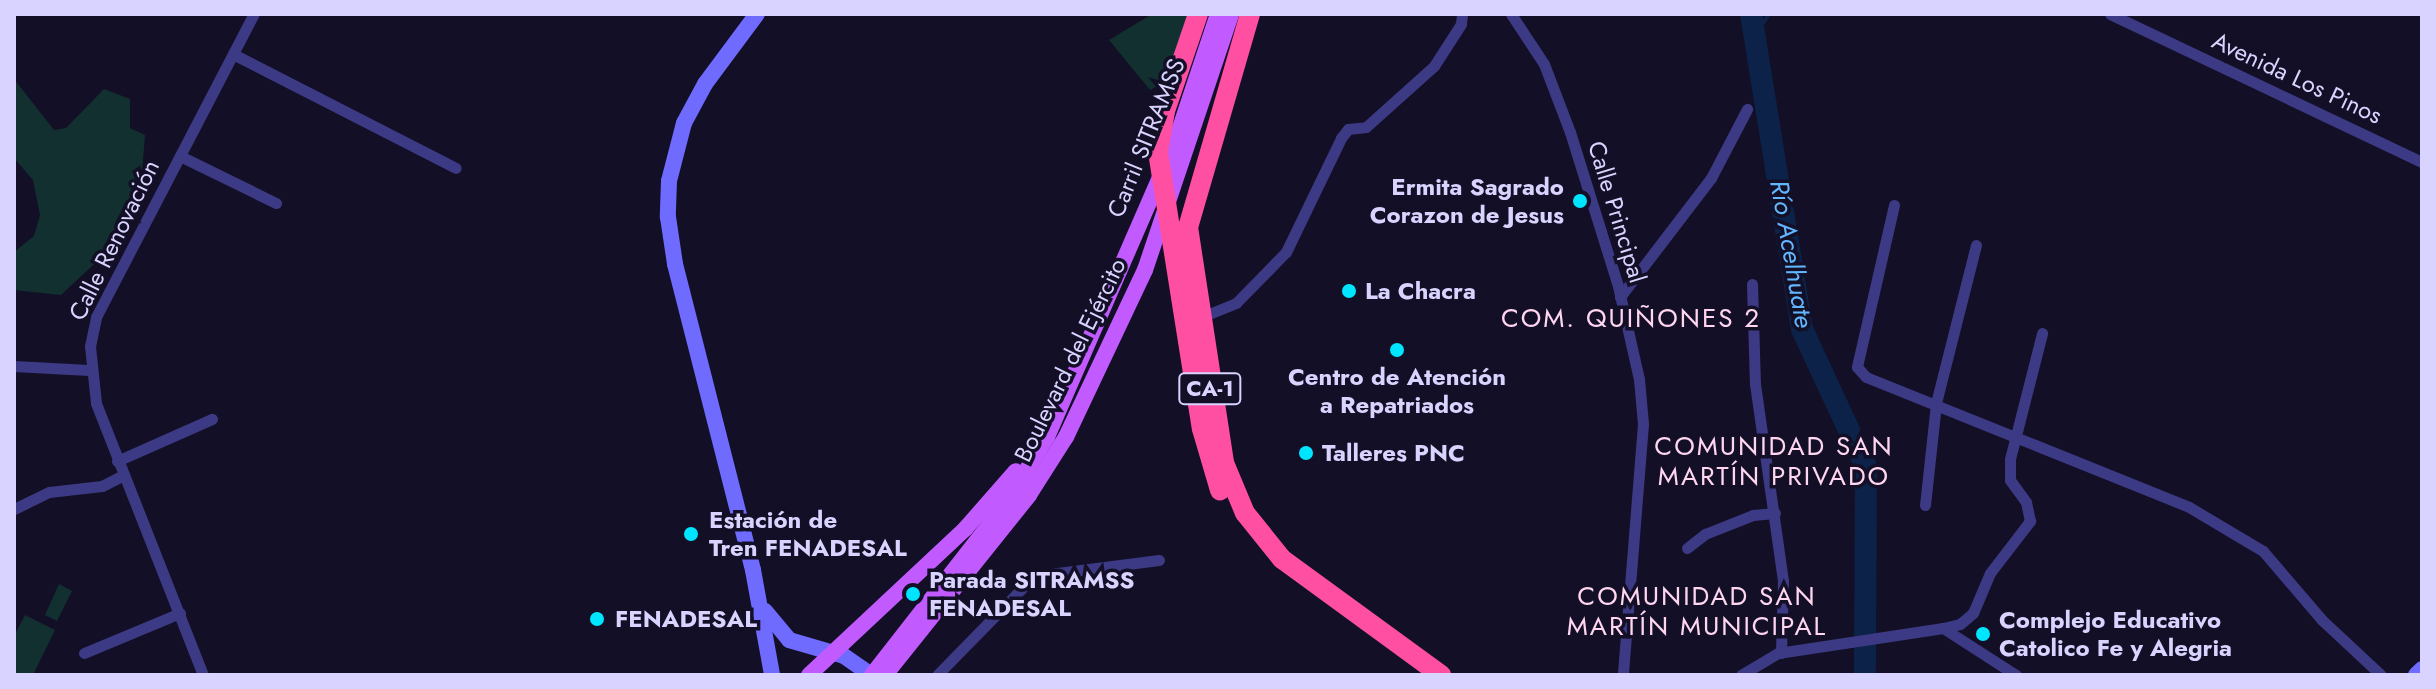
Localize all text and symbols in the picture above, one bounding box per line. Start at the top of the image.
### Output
street label: Avenida Los Pinos [2208,26,2386,130]
street label: Carril SITRAMSS [1101,54,1191,222]
street label: Calle Principal [1582,138,1652,286]
street label: Calle Renovación [63,155,165,325]
place label: Ermita Sagrado Corazon de Jesus [1370,173,1564,229]
water label: Río Acelhuate [1763,178,1819,330]
marker: Ermita Sagrado Corazon de Jesus [1571,192,1589,210]
street label: Boulevard del Ejército [1008,254,1132,466]
place label: La Chacra [1365,277,1476,305]
marker: La Chacra [1340,282,1358,300]
district label: COM. QUIÑONES 2 [1501,303,1761,335]
marker: Centro de Atención a Repatriados [1388,341,1406,359]
place label: Centro de Atención a Repatriados [1288,363,1506,419]
road number: CA-1 [1178,371,1242,407]
district label: COMUNIDAD SAN MARTÍN PRIVADO [1654,431,1894,492]
place label: Talleres PNC [1322,439,1465,467]
marker: Talleres PNC [1297,444,1315,462]
place label: Estación de Tren FENADESAL [709,506,907,562]
marker: Estación de Tren FENADESAL [680,523,702,545]
place label: Parada SITRAMSS FENADESAL [929,566,1135,622]
district label: COMUNIDAD SAN MARTÍN MUNICIPAL [1567,581,1827,642]
marker: Parada SITRAMSS FENADESAL [904,585,922,603]
place label: FENADESAL [615,605,757,633]
place label: Complejo Educativo Catolico Fe y Alegria [1999,606,2232,662]
marker: FENADESAL [586,608,608,630]
marker: Complejo Educativo Catolico Fe y Alegria [1974,625,1992,643]

